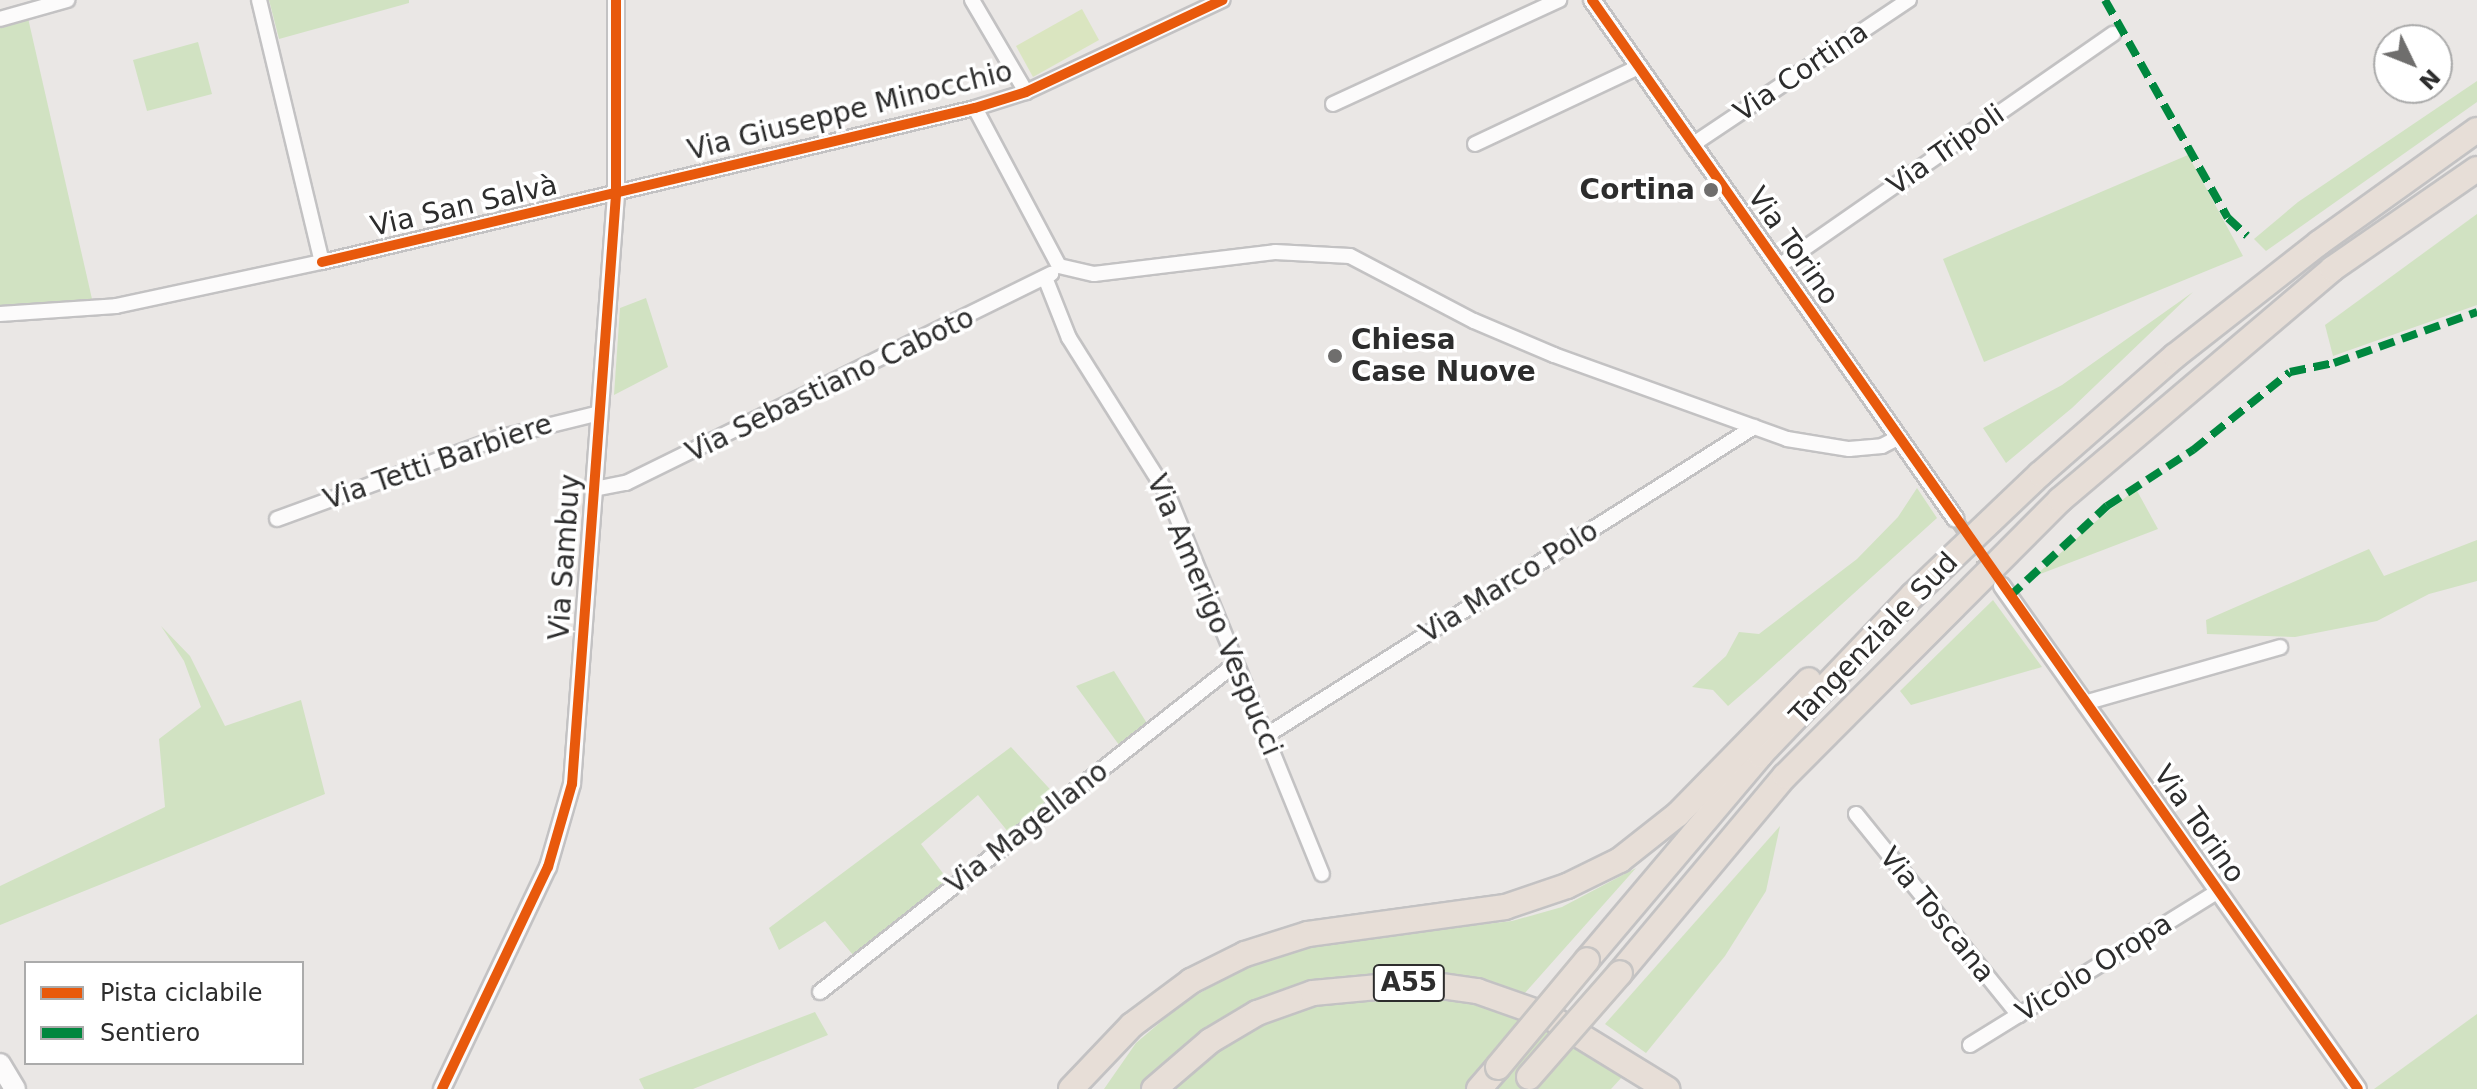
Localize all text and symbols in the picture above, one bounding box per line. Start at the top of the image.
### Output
street label: Via Cortina [1728,15,1874,129]
north arrow [2373,24,2453,104]
street label: Via Giuseppe Minocchio [684,54,1016,168]
text: N [2414,64,2445,95]
street label: Via Tripoli [1881,97,2011,203]
street label: Via San Salvà [367,168,561,244]
place label: Cortina [1580,173,1695,207]
marker: Cortina [1702,181,1720,199]
street label: Via Torino [1740,181,1846,311]
street label: Via Sebastiano Caboto [680,301,980,469]
place label: Chiesa Case Nuove [1351,323,1536,389]
marker: Chiesa Case Nuove [1326,347,1344,365]
street label: Via Tetti Barbiere [319,407,557,517]
street label: Via Amerigo Vespucci [1140,469,1288,761]
street label: Via Sambuy [542,473,588,641]
street label: Via Marco Polo [1414,514,1604,650]
street label: Tangenziale Sud [1783,546,1965,732]
street label: Via Magellano [939,754,1115,902]
street label: Via Torino [2146,759,2252,889]
street label: Via Toscana [1872,841,2002,989]
street label: Vicolo Oropa [2010,907,2178,1029]
legend [24,961,304,1065]
road number: A55 [1371,961,1447,1005]
text: Pista ciclabile [100,979,263,1007]
text: Sentiero [100,1019,200,1047]

